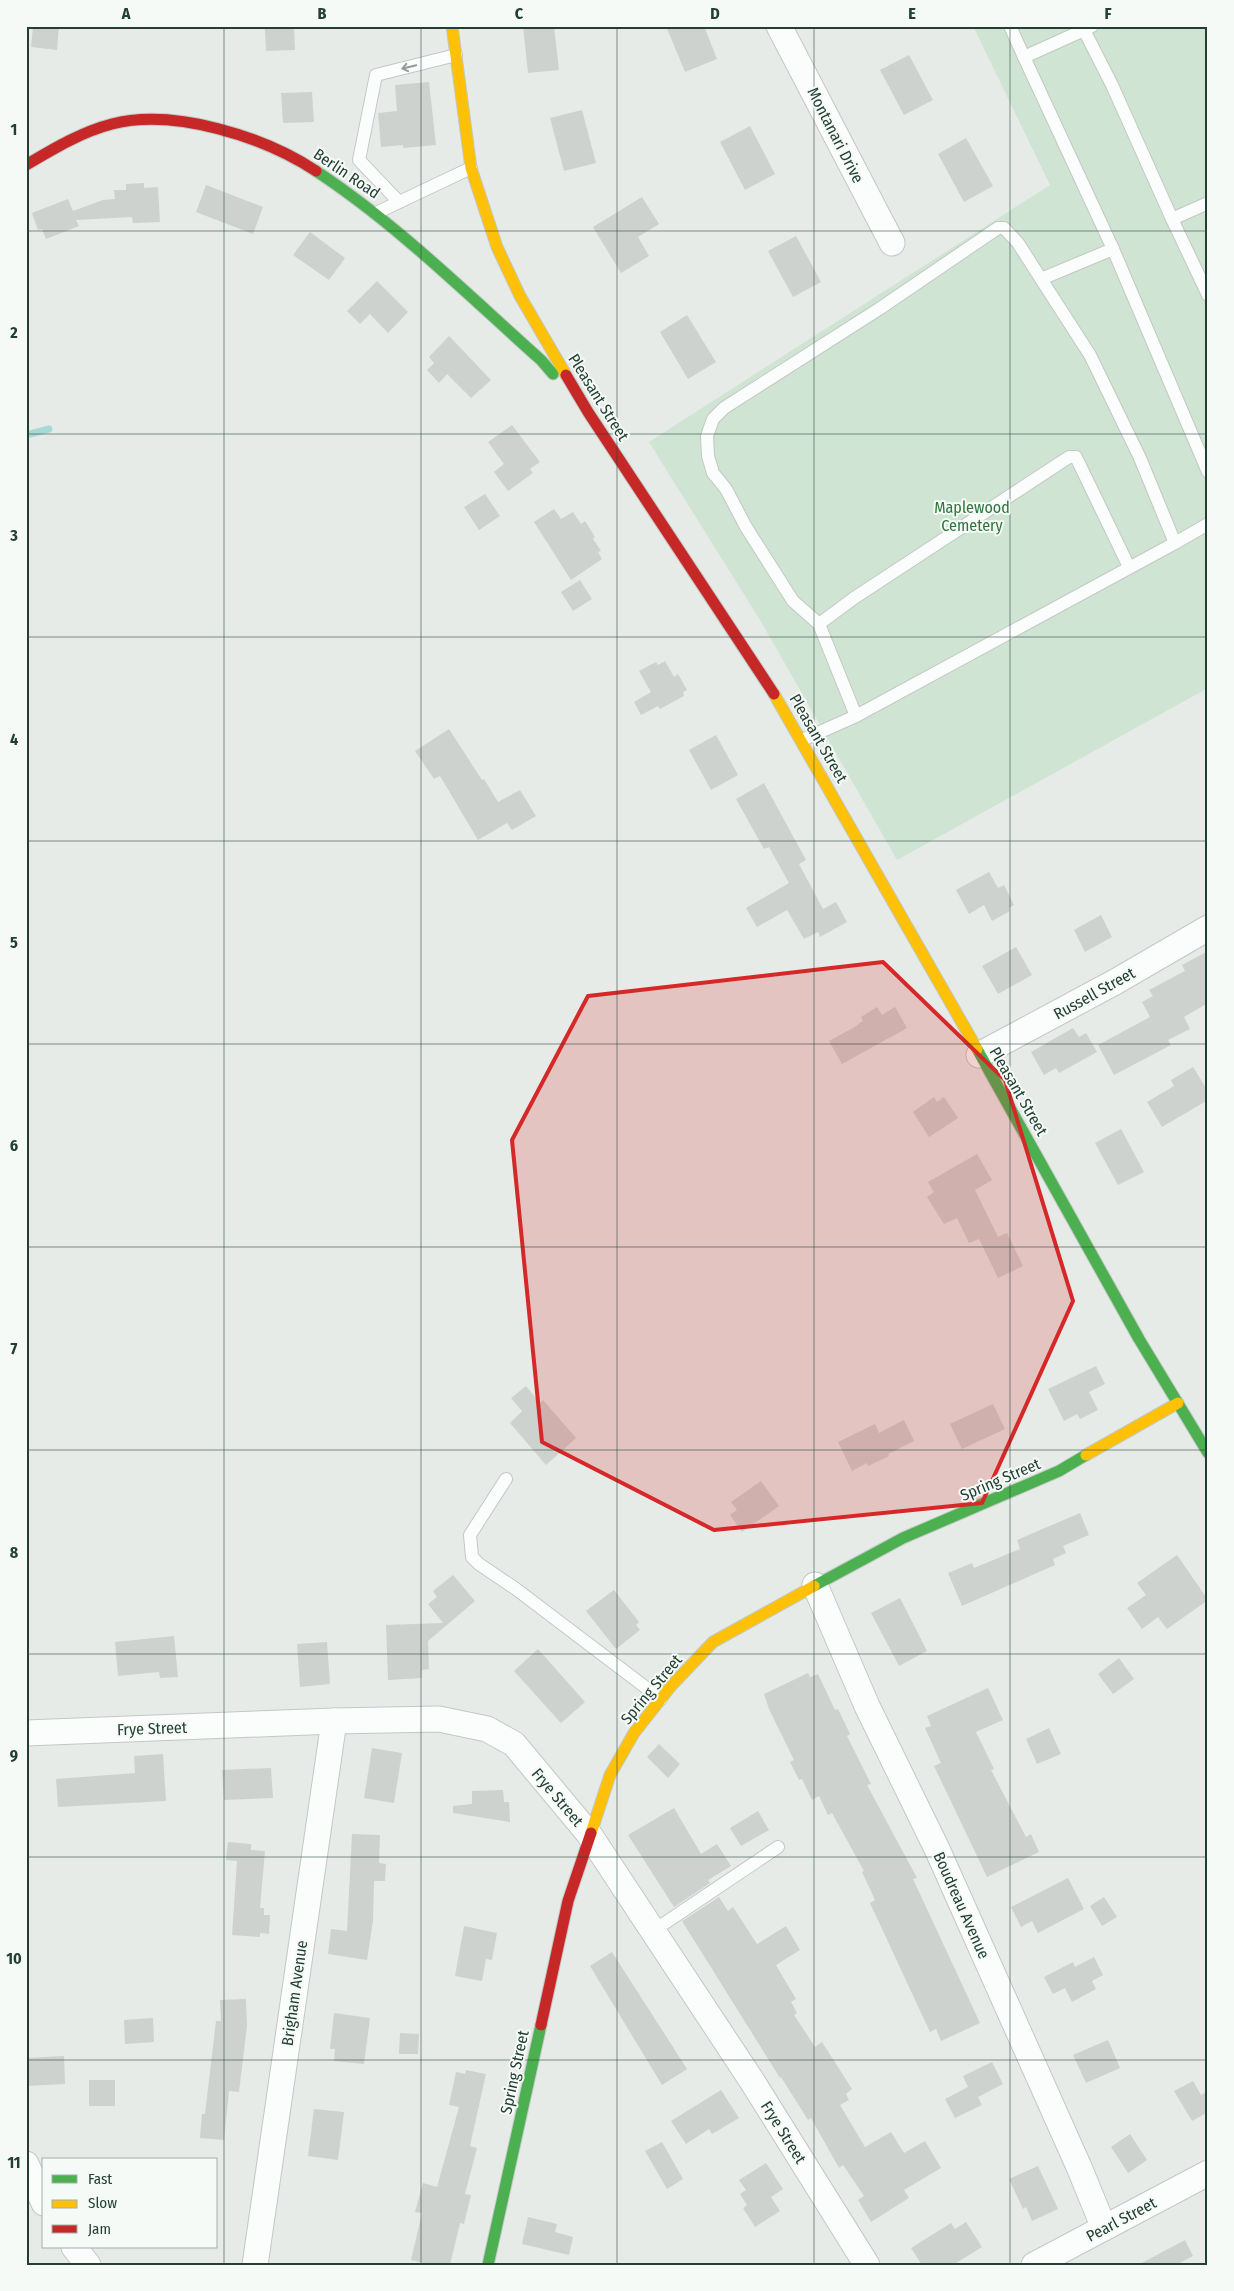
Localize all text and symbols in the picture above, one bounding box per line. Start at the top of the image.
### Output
text: A [121,4,131,23]
text: B [318,4,327,23]
text: C [515,4,524,23]
text: D [710,4,720,23]
text: E [908,4,916,23]
text: F [1104,4,1112,23]
one-way arrow [401,62,417,72]
street label: Montanari Drive [803,84,868,186]
text: 1 [11,120,17,139]
street label: Berlin Road [310,144,383,203]
text: 2 [9,323,18,342]
street label: Pleasant Street [564,350,633,445]
park label: Maplewood Cemetery [934,498,1010,535]
text: 3 [9,526,18,545]
street label: Pleasant Street [786,691,852,787]
text: 4 [10,730,18,749]
text: 5 [10,933,18,952]
street label: Russell Street [1050,963,1139,1024]
street label: Pleasant Street [986,1044,1052,1140]
text: 6 [10,1136,18,1155]
text: 7 [11,1339,18,1358]
street label: Spring Street [957,1454,1044,1505]
text: 8 [10,1543,19,1562]
street label: Spring Street [617,1650,687,1728]
street label: Frye Street [117,1718,188,1739]
text: 9 [10,1746,18,1765]
street label: Frye Street [528,1764,588,1831]
street label: Boudreau Avenue [929,1849,994,1962]
street label: Brigham Avenue [278,1939,311,2047]
text: 10 [6,1949,22,1968]
street label: Spring Street [496,2028,533,2116]
street label: Frye Street [757,2097,811,2168]
text: 11 [7,2153,21,2172]
legend [42,2158,218,2248]
text: Fast [88,2170,112,2188]
street label: Pearl Street [1083,2193,1160,2246]
text: Slow [88,2194,117,2212]
text: Jam [88,2220,111,2238]

